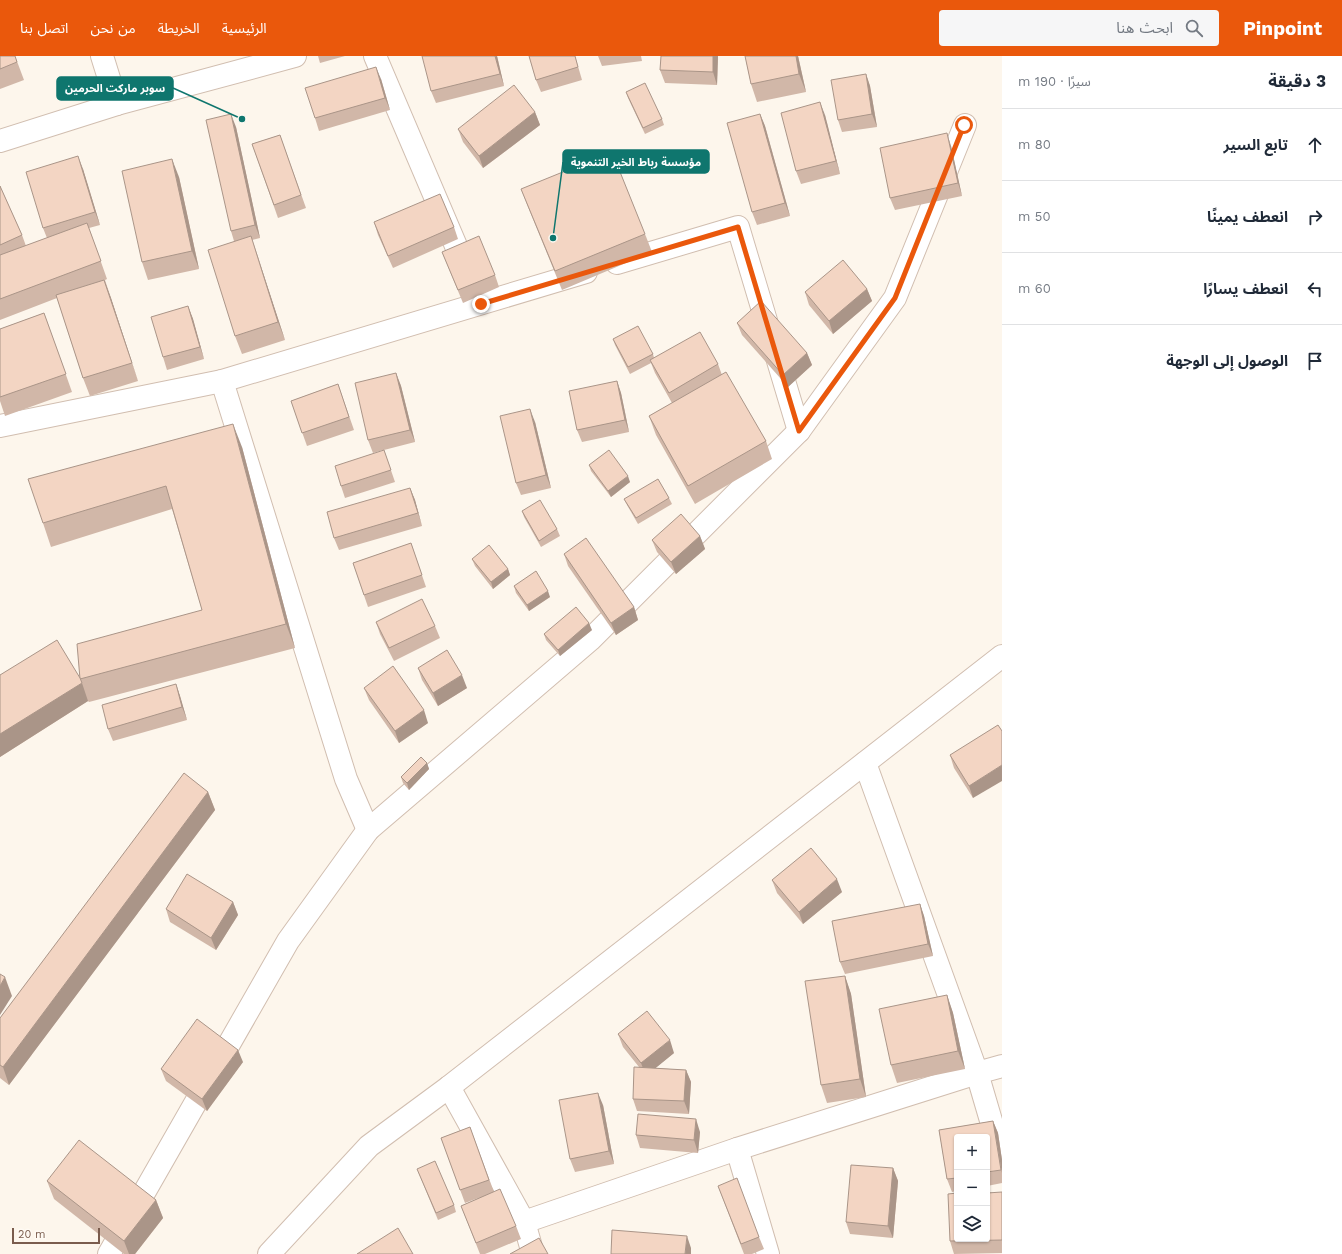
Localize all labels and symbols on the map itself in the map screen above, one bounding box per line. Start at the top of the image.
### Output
callout: سوبر ماركت الحرمين [57,77,173,100]
text: سوبر ماركت الحرمين [65,82,165,95]
route start [955,116,973,134]
callout: مؤسسة رباط الخير التنموية [563,150,709,173]
text: مؤسسة رباط الخير التنموية [571,156,701,169]
route end [472,295,490,313]
scale bar [12,1226,100,1245]

